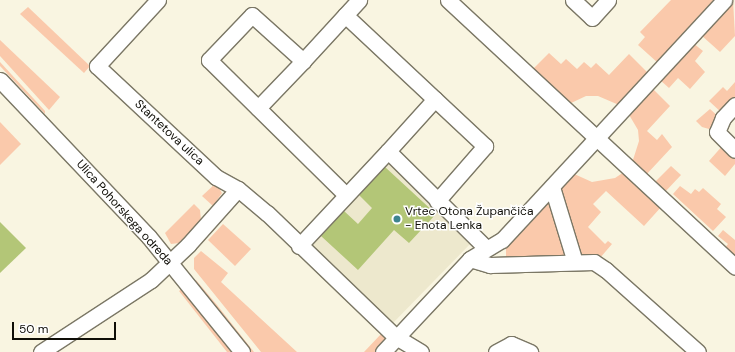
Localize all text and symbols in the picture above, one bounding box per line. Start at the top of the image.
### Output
street label: Stantetova ulica [131,97,207,169]
street label: Ulica Pohorskega odreda [73,157,175,269]
place label: Vrtec Otona Župančiča - Enota Lenka [405,205,534,233]
marker: Vrtec Otona Župančiča - Enota Lenka [392,214,402,224]
scale bar [14,314,118,340]
text: 50 m [19,321,48,337]

